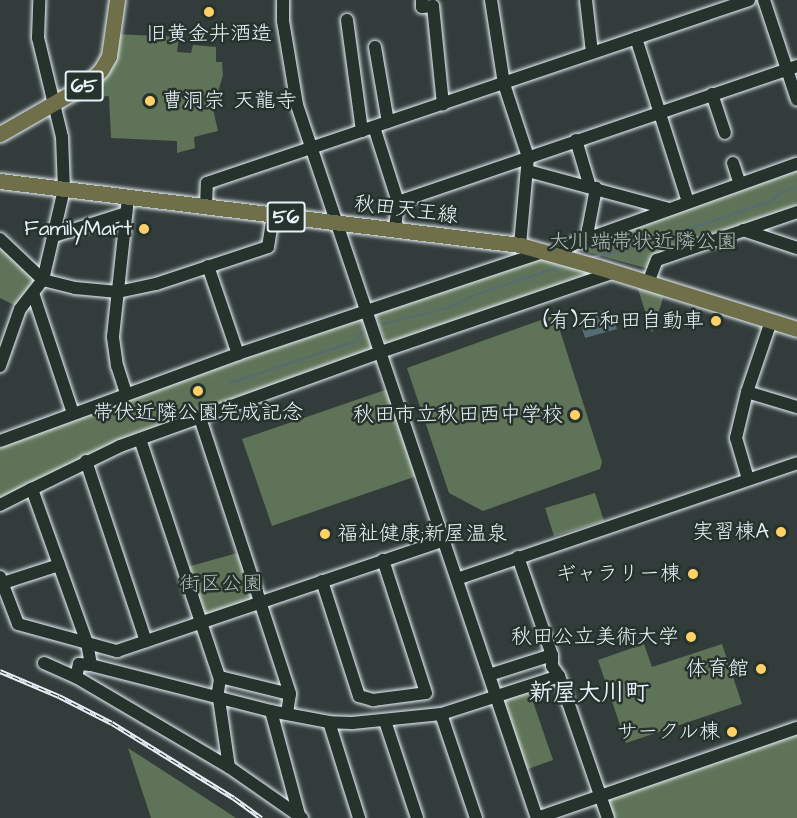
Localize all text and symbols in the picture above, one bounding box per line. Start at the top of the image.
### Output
marker: 旧黄金井酒造 [202,5,216,19]
place label: 旧黄金井酒造 [146,21,272,47]
road number: 65 [64,69,104,103]
place label: 曹洞宗 天龍寺 [162,88,296,114]
marker: 曹洞宗 天龍寺 [143,94,157,108]
street label: 秋田天王線 [352,191,460,229]
road number: 56 [266,200,306,234]
place label: FamilyMart [24,216,132,242]
marker: FamilyMart [137,222,151,236]
park label: 大川端帯状近隣公園 [549,229,737,255]
place label: (有)石和田自動車 [543,308,704,334]
marker: (有)石和田自動車 [709,314,723,328]
marker: 帯伏近隣公園完成記念 [191,384,205,398]
place label: 帯伏近隣公園完成記念 [93,400,303,426]
place label: 秋田市立秋田西中学校 [353,402,563,428]
marker: 秋田市立秋田西中学校 [568,408,582,422]
place label: 実習棟A [693,519,769,545]
place label: 福祉健康;新屋温泉 [337,521,508,547]
marker: 実習棟A [774,525,788,539]
marker: 福祉健康;新屋温泉 [318,527,332,541]
place label: ギャラリー棟 [555,561,681,587]
marker: ギャラリー棟 [686,567,700,581]
park label: 街区公園 [179,571,263,597]
place label: 秋田公立美術大学 [511,624,679,650]
marker: 秋田公立美術大学 [684,630,698,644]
place label: 体育館 [686,656,749,682]
marker: 体育館 [754,662,768,676]
district label: 新屋大川町 [529,680,649,708]
place label: サークル棟 [615,719,720,745]
marker: サークル棟 [725,725,739,739]

